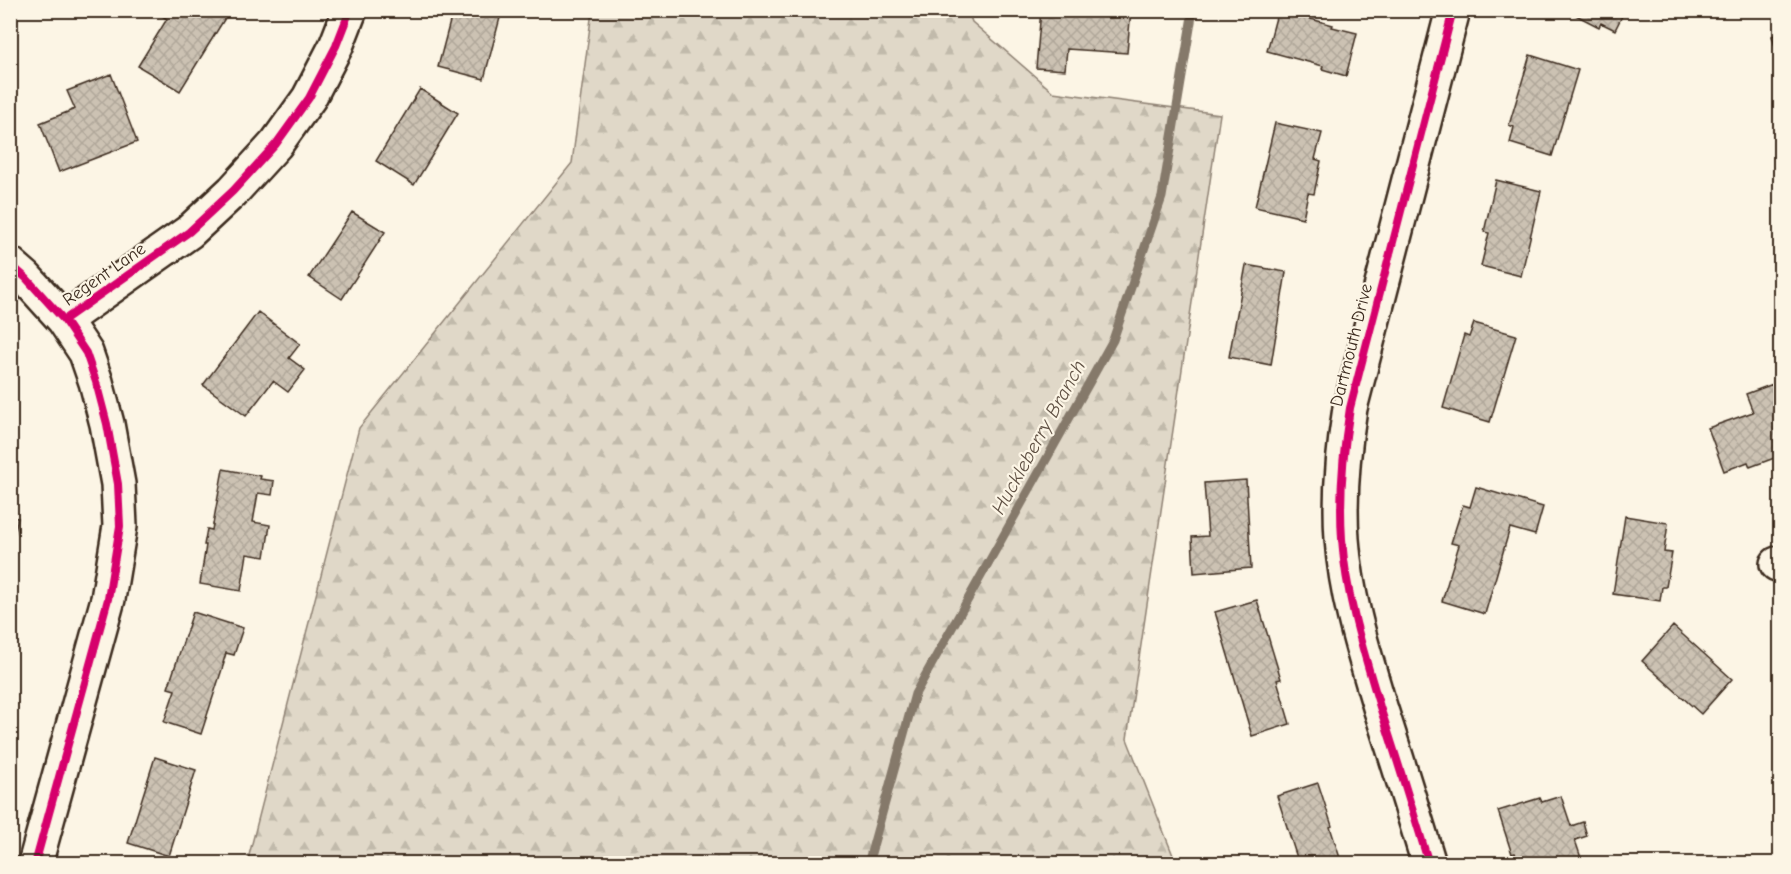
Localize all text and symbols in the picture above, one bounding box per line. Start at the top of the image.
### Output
street label: Regent Lane [59,238,150,311]
street label: Dartmouth Drive [1326,281,1377,409]
water label: Huckleberry Branch [987,356,1090,518]

